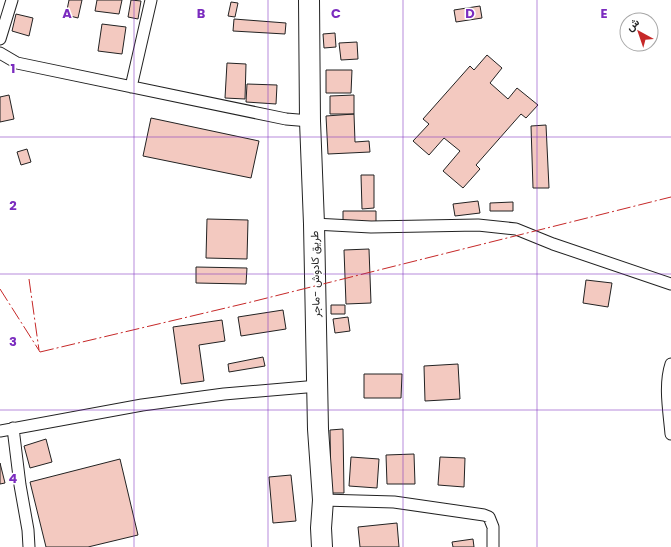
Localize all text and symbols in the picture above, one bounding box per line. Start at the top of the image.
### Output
text: A [62,4,72,23]
text: B [197,4,206,23]
text: C [331,4,341,23]
text: D [465,4,475,23]
text: E [600,4,608,23]
north arrow [619,12,659,52]
text: ش [622,14,643,35]
text: 1 [11,59,15,78]
text: 2 [9,196,17,215]
street label: طريق كادوش -ماجر [306,231,324,318]
text: 3 [9,332,17,351]
text: 4 [9,469,18,488]

